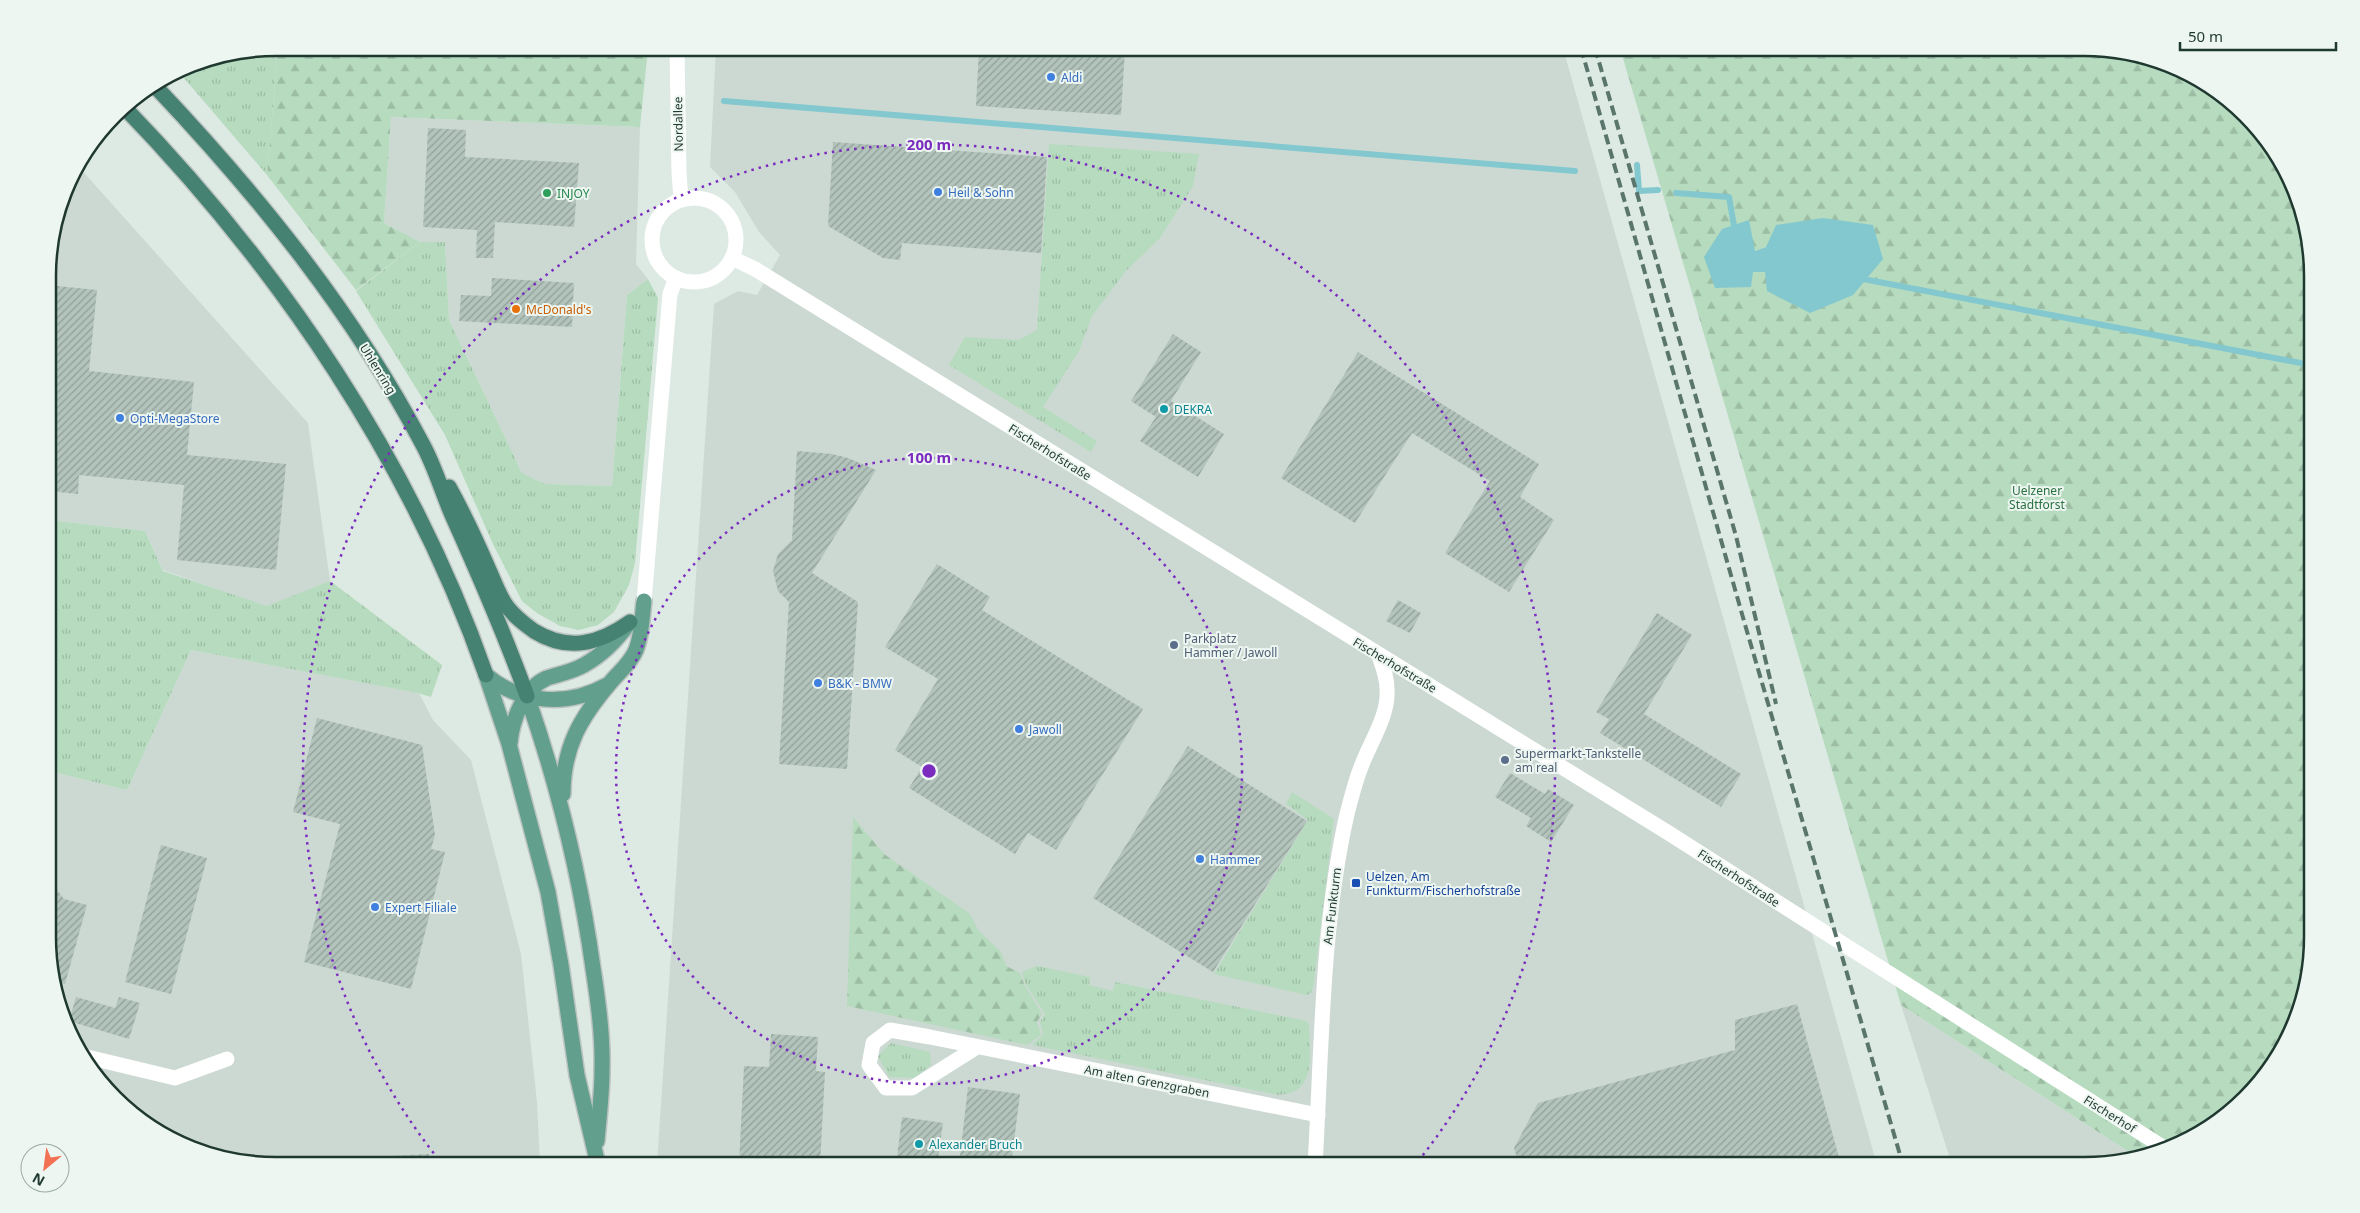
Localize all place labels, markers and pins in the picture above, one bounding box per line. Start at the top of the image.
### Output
place label: Aldi [1061,69,1082,86]
marker: Aldi [1045,71,1057,83]
place label: Heil & Sohn [948,184,1014,201]
place label: INJOY [557,185,590,202]
marker: Heil & Sohn [932,186,944,198]
marker: INJOY [541,187,553,199]
place label: McDonald's [526,301,592,318]
marker: McDonald's [510,303,522,315]
place label: DEKRA [1174,401,1212,418]
marker: DEKRA [1158,403,1170,415]
place label: Opti-MegaStore [130,410,220,427]
marker: Opti-MegaStore [114,412,126,424]
place label: Parkplatz Hammer / Jawoll [1184,630,1277,661]
marker: Parkplatz Hammer / Jawoll [1168,639,1180,651]
place label: B&K - BMW [828,675,892,692]
marker: B&K - BMW [812,677,824,689]
place label: Jawoll [1028,721,1062,738]
marker: Jawoll [1013,723,1025,735]
place label: Supermarkt-Tankstelle am real [1515,745,1641,776]
marker: Supermarkt-Tankstelle am real [1499,754,1511,766]
centre of rings [920,762,938,780]
place label: Hammer [1210,851,1260,868]
marker: Hammer [1194,853,1206,865]
place label: Uelzen, Am Funkturm/Fischerhofstraße [1366,868,1521,899]
marker: Uelzen, Am Funkturm/Fischerhofstraße [1350,877,1362,889]
place label: Expert Filiale [385,899,457,916]
marker: Expert Filiale [369,901,381,913]
place label: Alexander Bruch [929,1136,1022,1153]
marker: Alexander Bruch [913,1138,925,1150]

